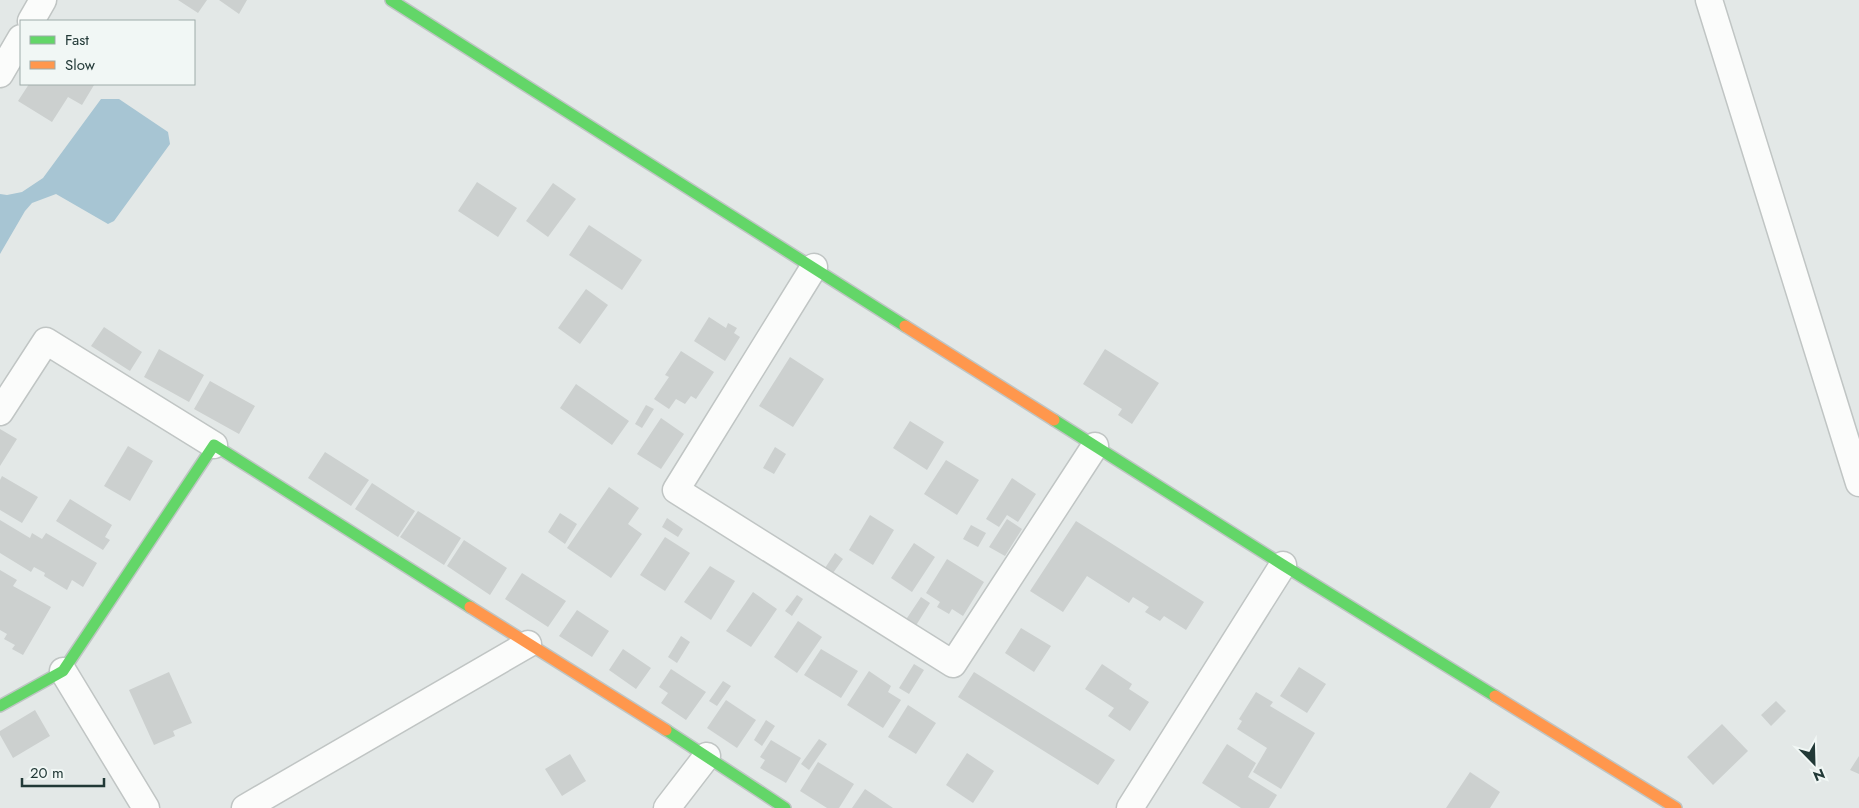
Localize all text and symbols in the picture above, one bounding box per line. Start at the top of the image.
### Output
legend [20,20,195,85]
text: Fast [65,29,89,51]
text: Slow [65,54,96,76]
north arrow [1789,738,1839,788]
scale bar [22,756,105,788]
text: 20 m [30,762,64,784]
text: N [1810,764,1828,786]

